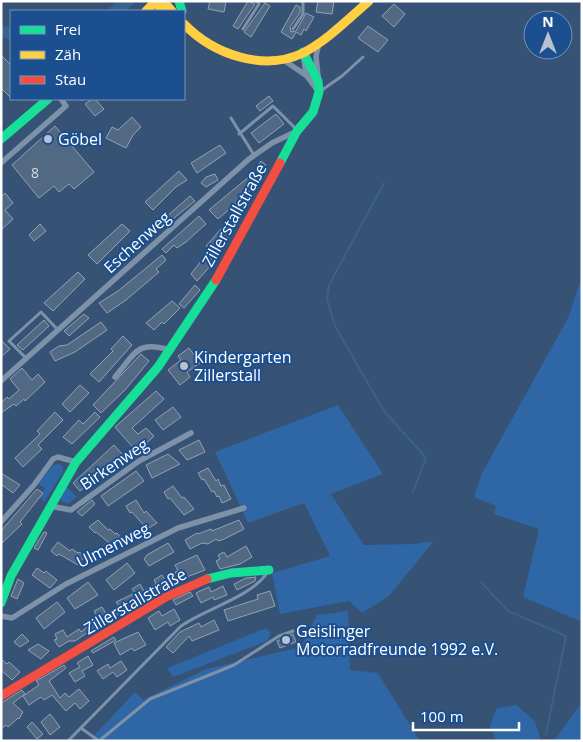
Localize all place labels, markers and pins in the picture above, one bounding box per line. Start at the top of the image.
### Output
place label: Göbel [58,128,102,150]
marker: Göbel [42,133,54,145]
place label: Kindergarten Zillerstall [194,346,292,386]
marker: Kindergarten Zillerstall [178,360,190,372]
place label: Geislinger Motorradfreunde 1992 e.V. [296,620,498,660]
marker: Geislinger Motorradfreunde 1992 e.V. [280,634,292,646]

